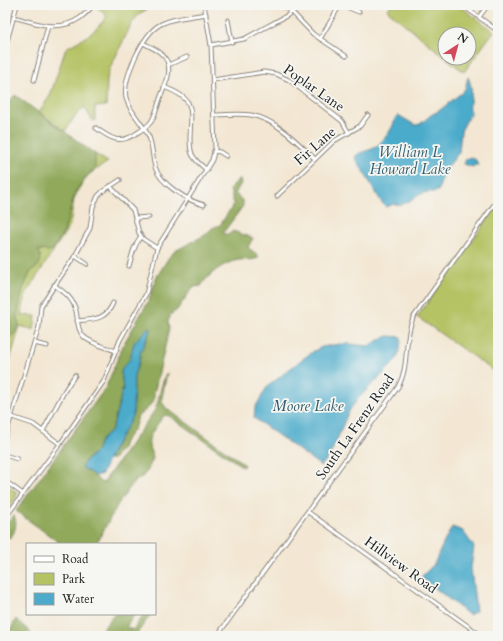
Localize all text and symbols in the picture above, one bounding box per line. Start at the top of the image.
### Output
north arrow [437,26,477,66]
text: N [454,29,471,47]
street label: Poplar Lane [280,60,348,116]
street label: Fir Lane [290,123,340,169]
water label: William L Howard Lake [369,142,451,179]
street label: South La Frenz Road [311,370,399,483]
water label: Moore Lake [272,396,344,416]
street label: Hillview Road [361,532,442,598]
legend [26,543,156,615]
text: Road [62,551,89,567]
text: Park [62,571,86,587]
text: Water [61,591,95,607]

